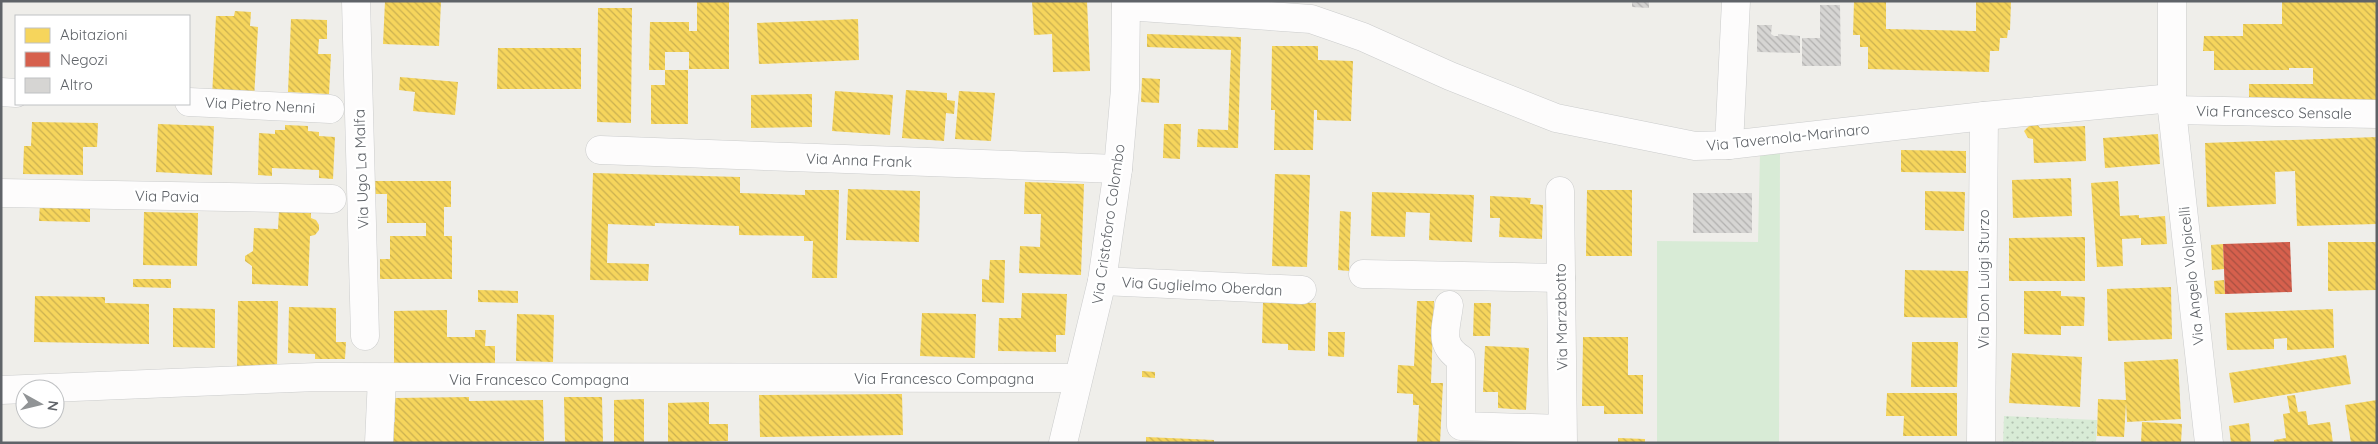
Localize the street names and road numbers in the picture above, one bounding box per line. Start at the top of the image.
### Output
street label: Via Pietro Nenni [204,93,316,117]
street label: Via Francesco Sensale [2196,101,2352,123]
street label: Via Ugo La Malfa [349,109,373,229]
street label: Via Tavernola-Marinaro [1706,119,1870,155]
street label: Via Cristoforo Colombo [1087,143,1129,305]
street label: Via Anna Frank [806,149,912,171]
street label: Via Pavia [135,186,199,206]
street label: Via Angelo Volpicelli [2174,206,2208,346]
street label: Via Don Luigi Sturzo [1974,209,1993,349]
street label: Via Marzabotto [1551,263,1571,371]
street label: Via Guglielmo Oberdan [1121,272,1283,300]
street label: Via Francesco Compagna [854,369,1034,388]
street label: Via Francesco Compagna [449,370,629,389]

